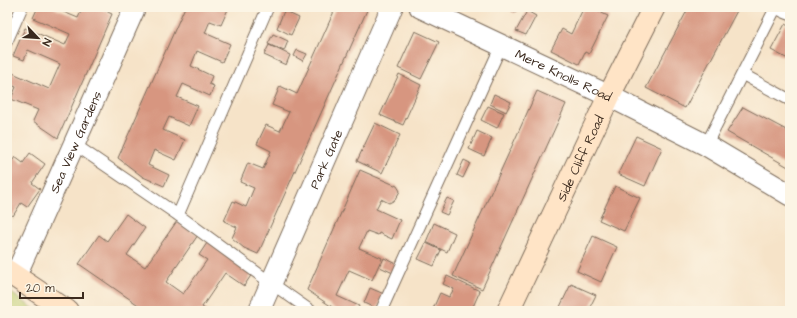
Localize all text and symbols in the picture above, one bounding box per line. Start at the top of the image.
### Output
north arrow [18,18,58,58]
text: N [38,36,55,48]
street label: Mere Knolls Road [512,45,615,106]
street label: Sea View Gardens [46,88,107,196]
street label: Side Cliff Road [553,112,609,204]
street label: Park Gate [306,127,347,192]
scale bar [20,274,83,300]
text: 20 m [26,280,55,297]

